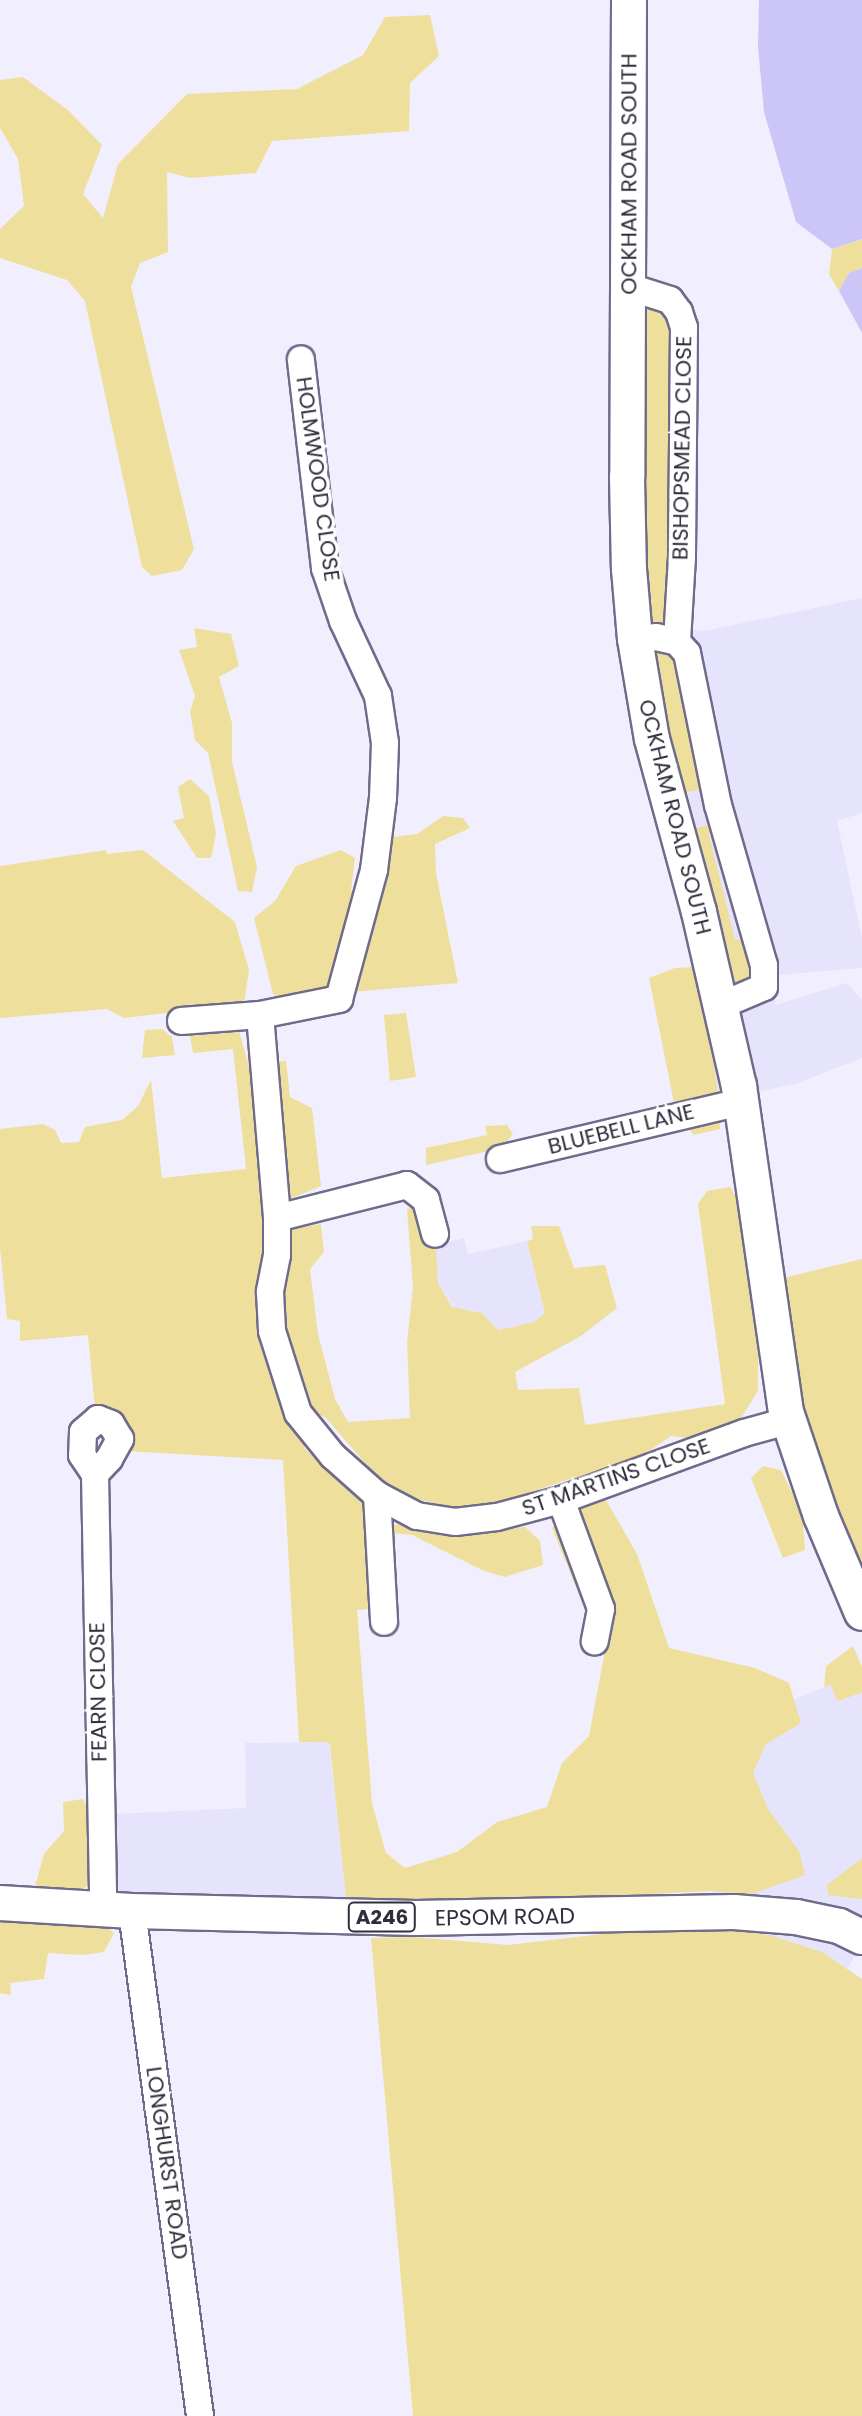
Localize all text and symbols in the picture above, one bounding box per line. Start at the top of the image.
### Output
street label: OCKHAM ROAD SOUTH [616,53,642,295]
street label: BISHOPSMEAD CLOSE [667,336,697,560]
street label: HOLMWOOD CLOSE [291,375,345,583]
street label: OCKHAM ROAD SOUTH [633,697,717,937]
street label: BLUEBELL LANE [545,1098,697,1160]
street label: ST MARTINS CLOSE [518,1432,714,1522]
street label: FEARN CLOSE [84,1622,112,1762]
road number: A246 [346,1901,418,1933]
street label: EPSOM ROAD [435,1903,575,1931]
street label: LONGHURST ROAD [140,2065,194,2261]

